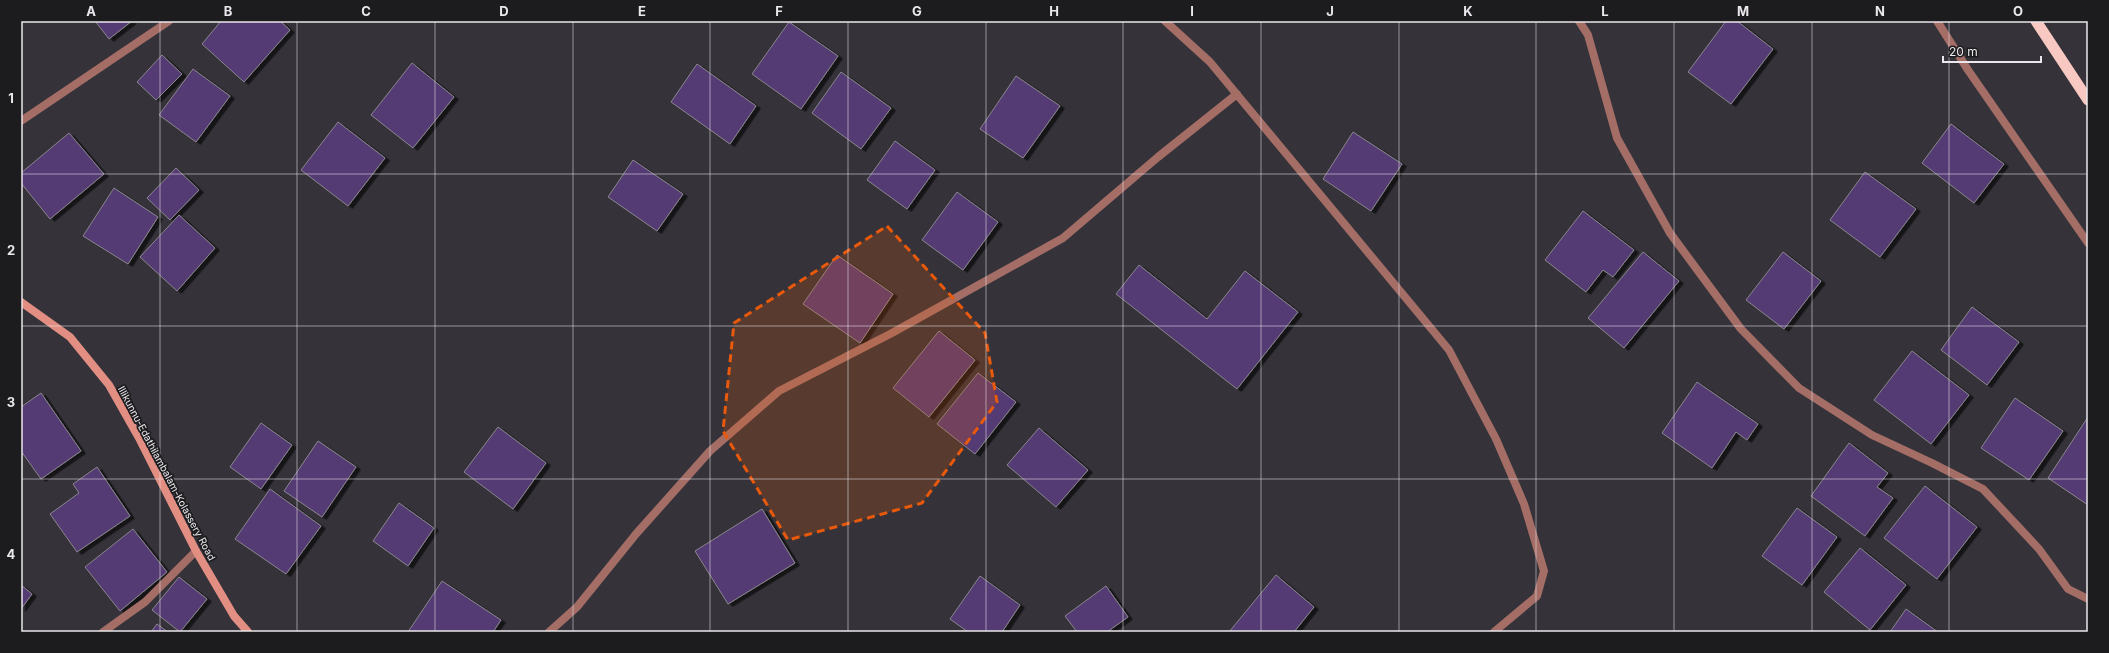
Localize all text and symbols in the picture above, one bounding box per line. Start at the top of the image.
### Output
text: A [86,3,96,19]
text: B [224,3,233,19]
text: C [361,3,371,19]
text: D [499,3,509,19]
text: E [638,3,646,19]
text: F [775,3,783,19]
text: G [912,3,922,19]
text: H [1049,3,1059,19]
text: I [1190,3,1194,19]
text: J [1326,3,1334,19]
text: K [1463,3,1473,19]
text: L [1601,3,1609,19]
text: M [1737,3,1749,19]
text: N [1875,3,1885,19]
text: O [2013,3,2023,19]
scale bar [1943,38,2041,64]
text: 20 m [1949,44,1978,59]
text: 1 [8,90,14,106]
text: 2 [7,242,15,258]
street label: Illikunnu-Edathilambalam-Kolassery Road [116,384,218,562]
text: 3 [7,394,15,410]
text: 4 [7,546,16,562]

